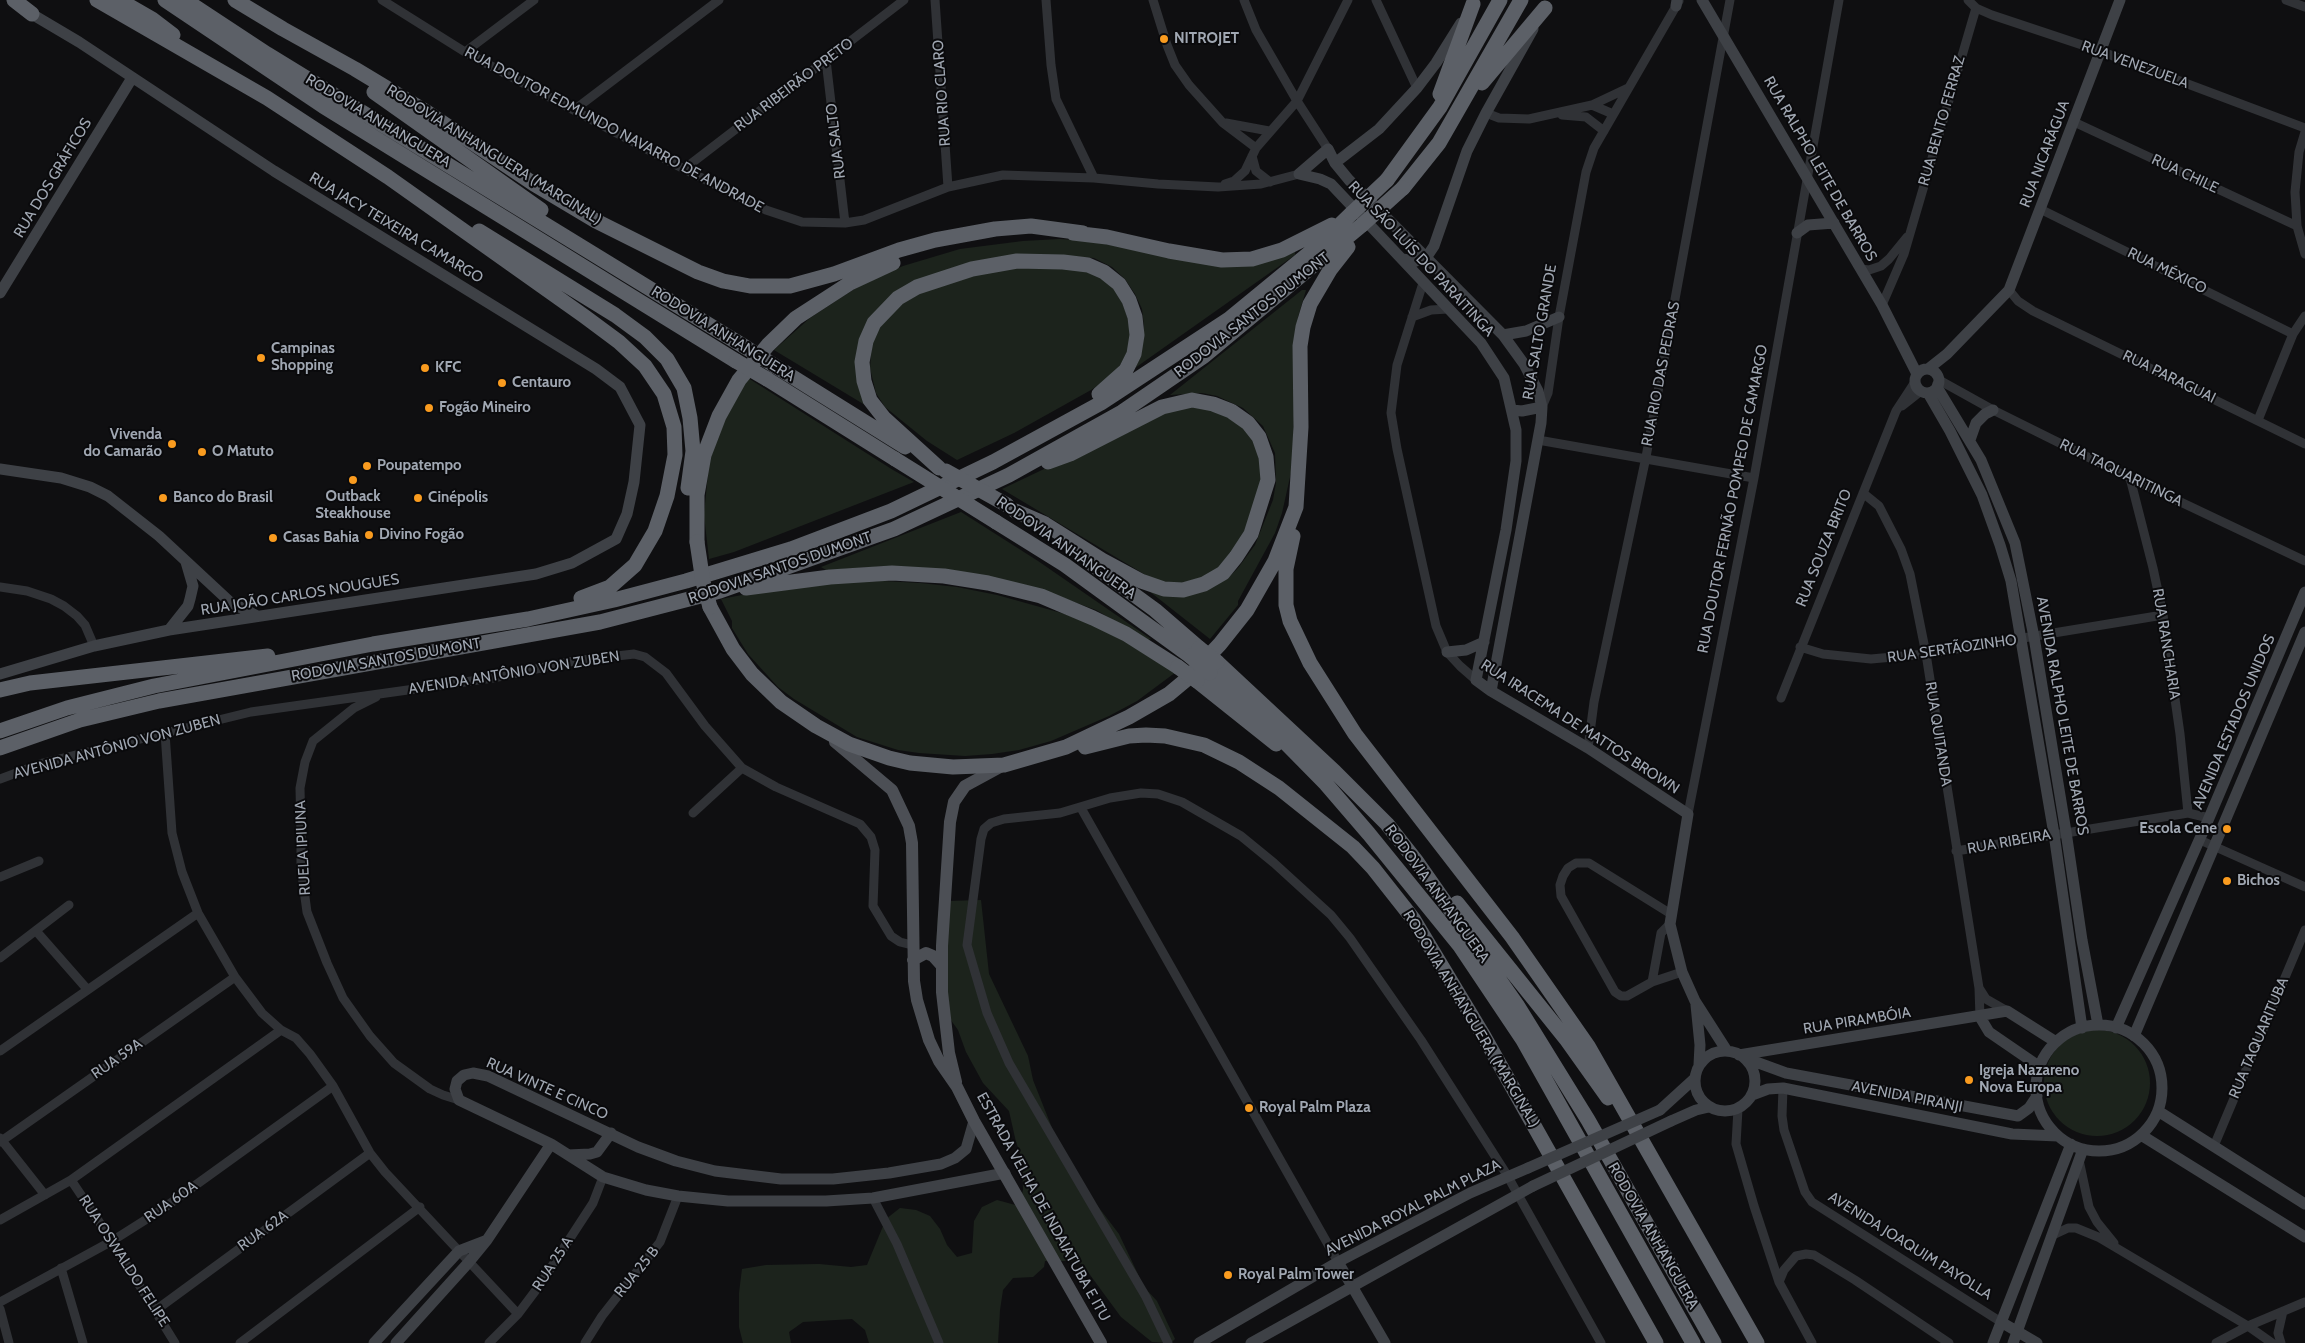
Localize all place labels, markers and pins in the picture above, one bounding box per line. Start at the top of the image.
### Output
place label: NITROJET [1174,30,1239,48]
marker: NITROJET [1158,33,1170,45]
place label: Campinas Shopping [271,340,335,375]
marker: Campinas Shopping [255,352,267,364]
place label: KFC [435,359,461,377]
marker: KFC [419,362,431,374]
place label: Centauro [512,374,571,392]
marker: Centauro [496,377,508,389]
place label: Fogão Mineiro [439,399,531,417]
marker: Fogão Mineiro [423,402,435,414]
place label: Vivenda do Camarão [84,426,162,461]
marker: Vivenda do Camarão [166,438,178,450]
place label: O Matuto [212,443,274,461]
marker: O Matuto [196,446,208,458]
place label: Poupatempo [377,457,462,475]
marker: Poupatempo [361,460,373,472]
marker: Outback Steakhouse [347,474,359,486]
place label: Outback Steakhouse [315,488,391,523]
place label: Banco do Brasil [173,489,273,507]
place label: Cinépolis [428,489,488,507]
marker: Banco do Brasil [157,492,169,504]
marker: Cinépolis [412,492,424,504]
place label: Divino Fogão [379,526,464,544]
place label: Casas Bahia [283,529,359,547]
marker: Divino Fogão [363,529,375,541]
marker: Casas Bahia [267,532,279,544]
place label: Escola Cene [2139,820,2217,838]
marker: Escola Cene [2221,823,2233,835]
place label: Bichos [2237,872,2280,890]
marker: Bichos [2221,875,2233,887]
place label: Igreja Nazareno Nova Europa [1979,1062,2079,1097]
marker: Igreja Nazareno Nova Europa [1963,1074,1975,1086]
place label: Royal Palm Plaza [1259,1099,1371,1117]
marker: Royal Palm Plaza [1243,1102,1255,1114]
place label: Royal Palm Tower [1238,1266,1354,1284]
marker: Royal Palm Tower [1222,1269,1234,1281]

